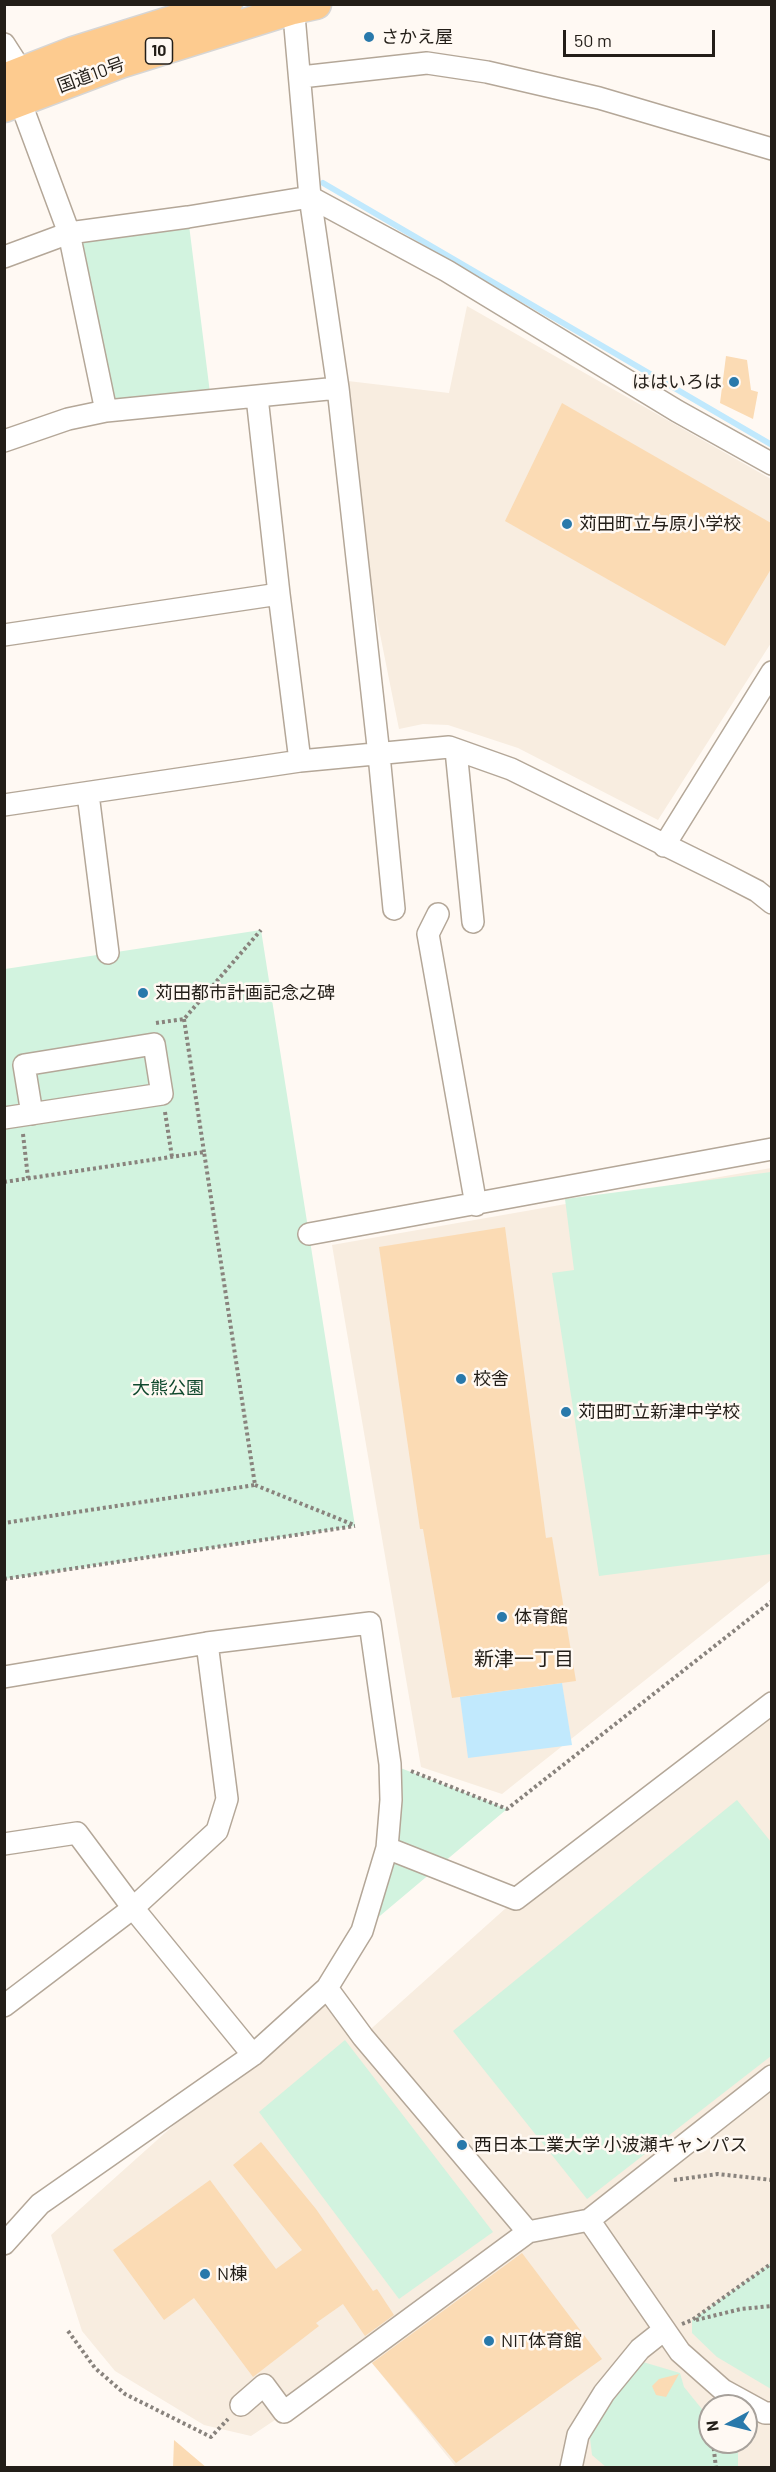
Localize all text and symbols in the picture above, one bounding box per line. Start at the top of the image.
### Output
scale bar [566,18,718,56]
place label: さかえ屋 [381,26,453,48]
text: 50 m [574,29,612,51]
marker: さかえ屋 [362,30,376,44]
road number: 10 [146,38,172,64]
street label: 国道10号 [54,53,128,97]
place label: ははいろは [632,371,722,393]
marker: ははいろは [727,375,741,389]
place label: 苅田町立与原小学校 [579,513,741,535]
marker: 苅田町立与原小学校 [560,517,574,531]
place label: 苅田都市計画記念之碑 [155,982,335,1004]
marker: 苅田都市計画記念之碑 [136,986,150,1000]
place label: 校舎 [473,1368,509,1390]
marker: 校舎 [454,1372,468,1386]
park label: 大熊公園 [132,1377,204,1399]
place label: 苅田町立新津中学校 [578,1401,740,1423]
marker: 苅田町立新津中学校 [559,1405,573,1419]
place label: 体育館 [514,1606,568,1628]
marker: 体育館 [495,1610,509,1624]
district label: 新津一丁目 [474,1647,574,1671]
place label: 西日本工業大学 小波瀬キャンパス [474,2134,748,2156]
marker: 西日本工業大学 小波瀬キャンパス [455,2138,469,2152]
place label: N棟 [217,2263,247,2285]
marker: N棟 [198,2267,212,2281]
place label: NIT体育館 [501,2330,582,2352]
marker: NIT体育館 [482,2334,496,2348]
north arrow [698,2394,758,2454]
text: N [702,2420,722,2432]

